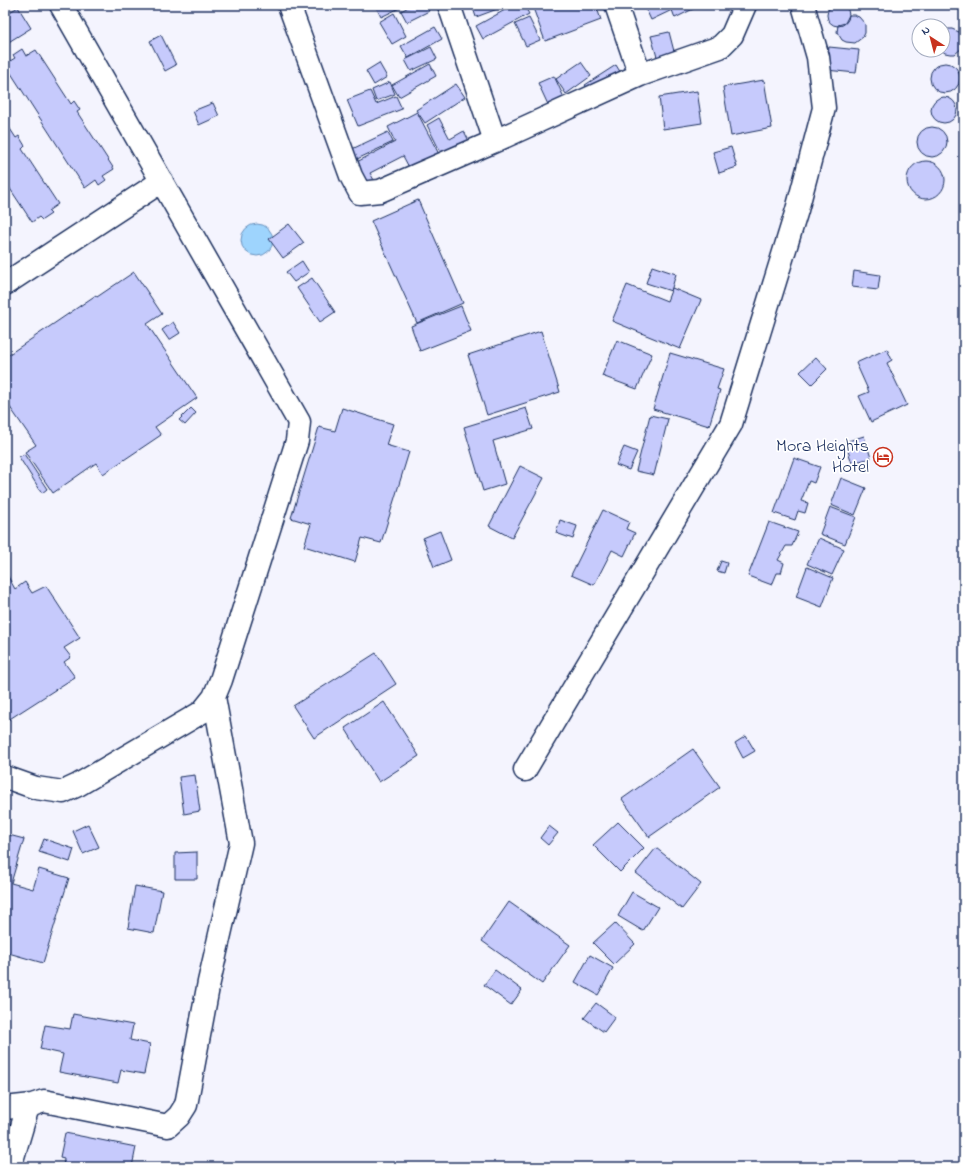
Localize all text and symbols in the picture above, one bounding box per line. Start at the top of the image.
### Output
north arrow [911,18,951,58]
text: N [918,22,933,39]
place label: Mora Heights Hotel [776,434,869,481]
hotel icon: Mora Heights Hotel [872,446,894,468]

